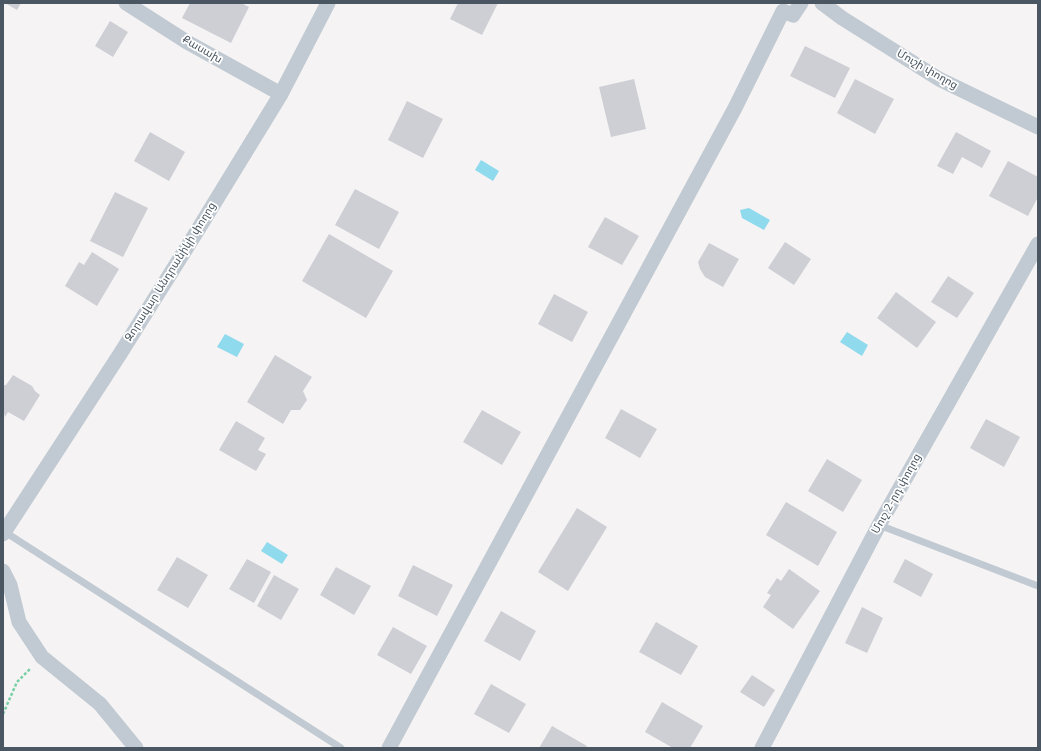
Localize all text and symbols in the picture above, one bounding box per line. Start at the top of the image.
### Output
street label: Քասախ [180,33,224,67]
street label: Մուշի փողոց [894,47,960,93]
street label: Զորավար Անդրանիկի փողոց [123,200,219,344]
street label: Մուշ 2-րդ փողոց [870,452,924,536]

